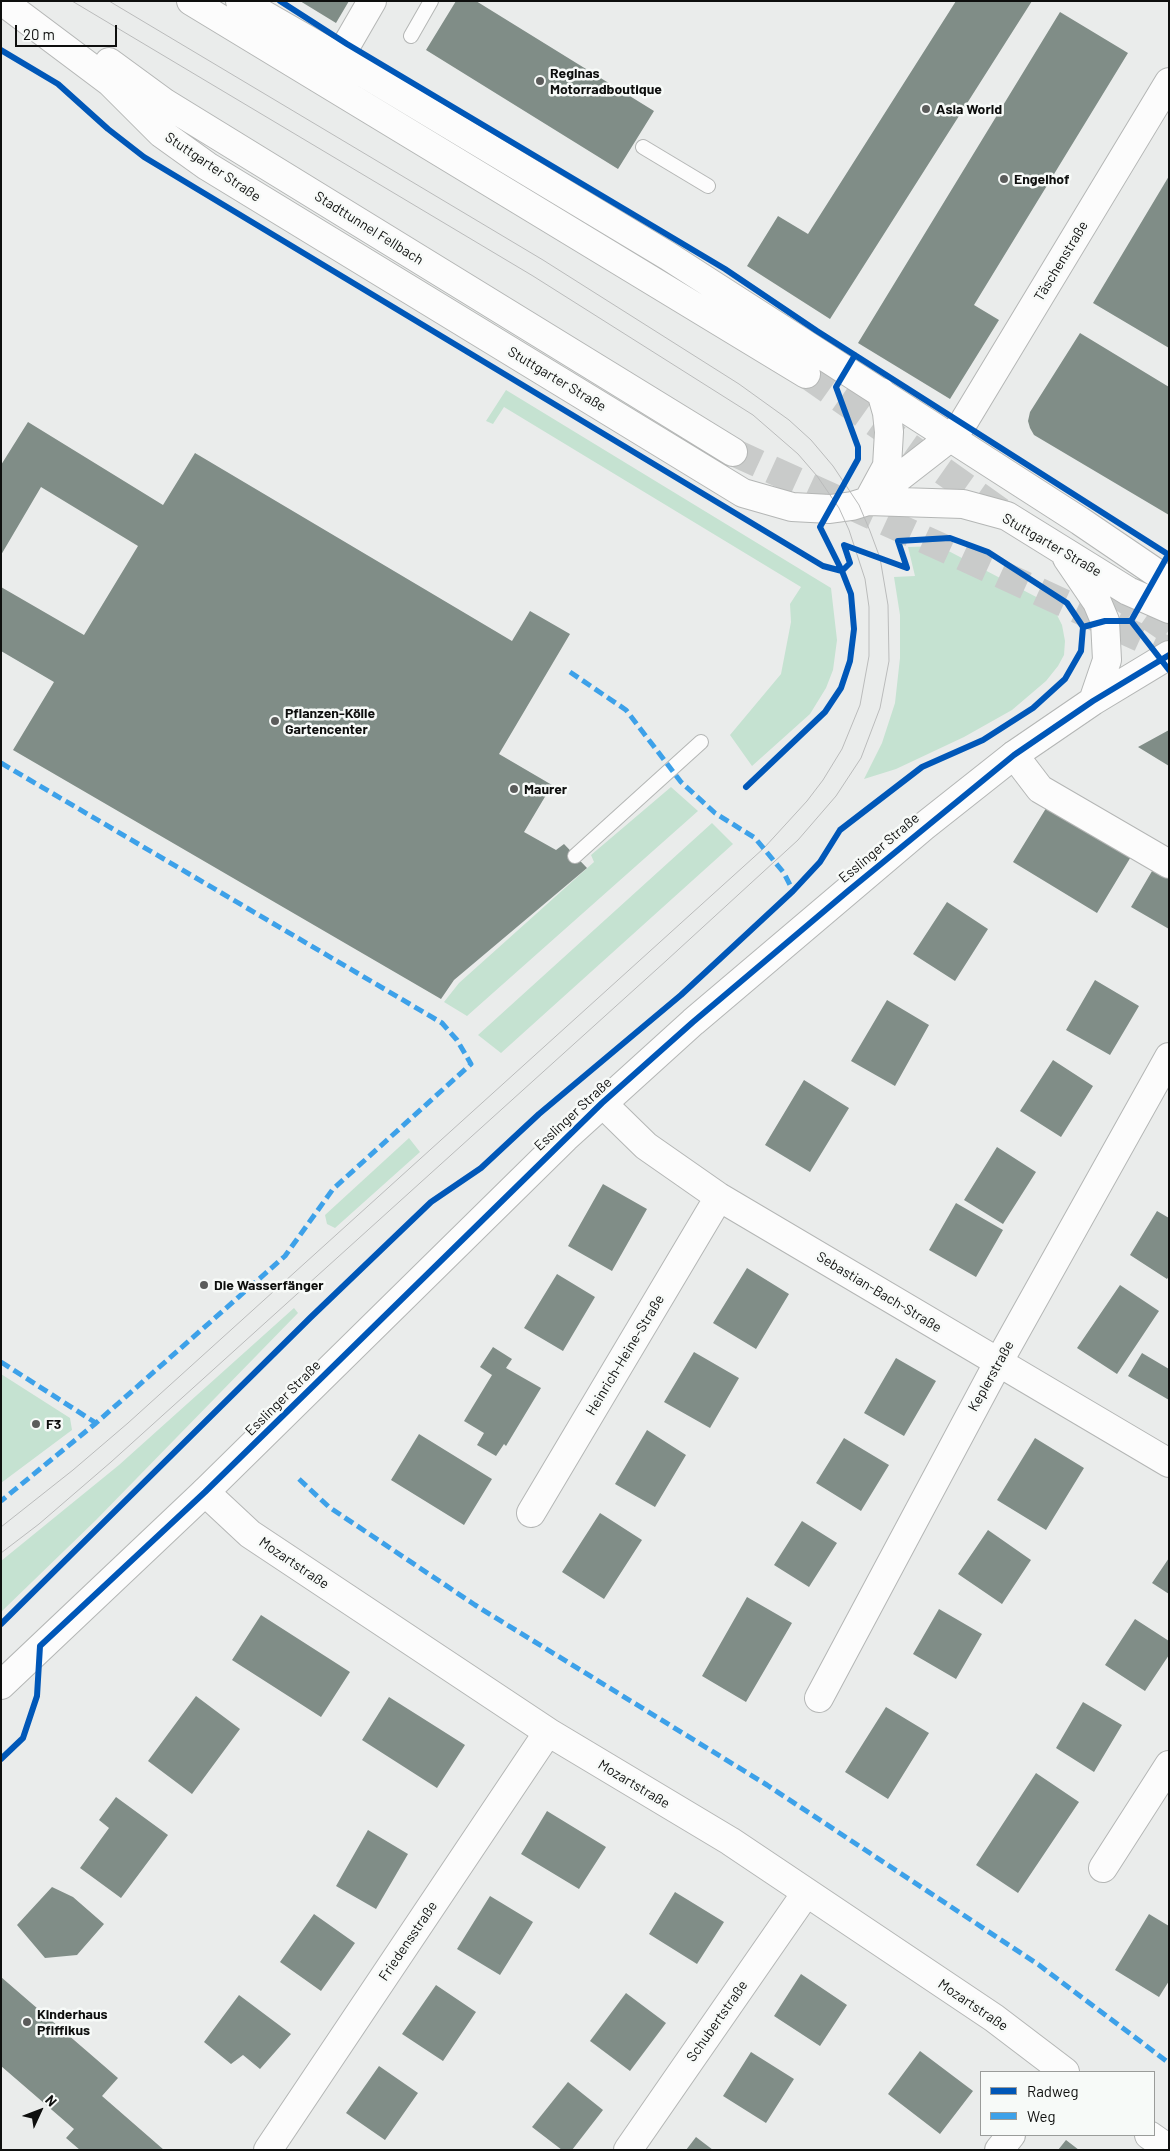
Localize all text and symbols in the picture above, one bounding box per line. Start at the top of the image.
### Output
scale bar [18,15,120,47]
text: 20 m [23,25,55,43]
place label: Reginas Motorradboutique [550,65,662,98]
marker: Reginas Motorradboutique [534,75,546,87]
place label: Asia World [936,101,1002,117]
marker: Asia World [920,103,932,115]
street label: Stuttgarter Straße [162,129,264,205]
place label: Engelhof [1014,171,1069,187]
marker: Engelhof [998,173,1010,185]
street label: Stadttunnel Fellbach [311,188,427,268]
street label: Täschenstraße [1030,218,1092,304]
street label: Stuttgarter Straße [505,343,609,415]
street label: Stuttgarter Straße [999,510,1105,580]
place label: Pflanzen-Kölle Gartencenter [285,705,375,738]
marker: Pflanzen-Kölle Gartencenter [269,715,281,727]
place label: Maurer [524,781,567,797]
marker: Maurer [508,783,520,795]
street label: Esslinger Straße [835,810,923,886]
street label: Esslinger Straße [531,1074,615,1154]
street label: Sebastian-Bach-Straße [813,1248,945,1336]
place label: Die Wasserfänger [214,1277,324,1293]
marker: Die Wasserfänger [198,1279,210,1291]
street label: Heinrich-Heine-Straße [582,1292,668,1418]
street label: Keplerstraße [965,1338,1017,1414]
street label: Esslinger Straße [242,1357,324,1439]
place label: F3 [46,1416,61,1432]
marker: F3 [30,1418,42,1430]
street label: Mozartstraße [256,1533,332,1593]
street label: Mozartstraße [595,1756,673,1812]
street label: Friedensstraße [375,1898,441,1984]
street label: Mozartstraße [935,1975,1011,2035]
street label: Schubertstraße [683,1977,751,2065]
place label: Kinderhaus Pfiffikus [37,2006,108,2038]
marker: Kinderhaus Pfiffikus [21,2016,33,2028]
legend [980,2071,1155,2136]
text: Radweg [1027,2082,1079,2100]
north arrow [15,2086,65,2136]
text: N [42,2091,61,2110]
text: Weg [1027,2107,1055,2125]

